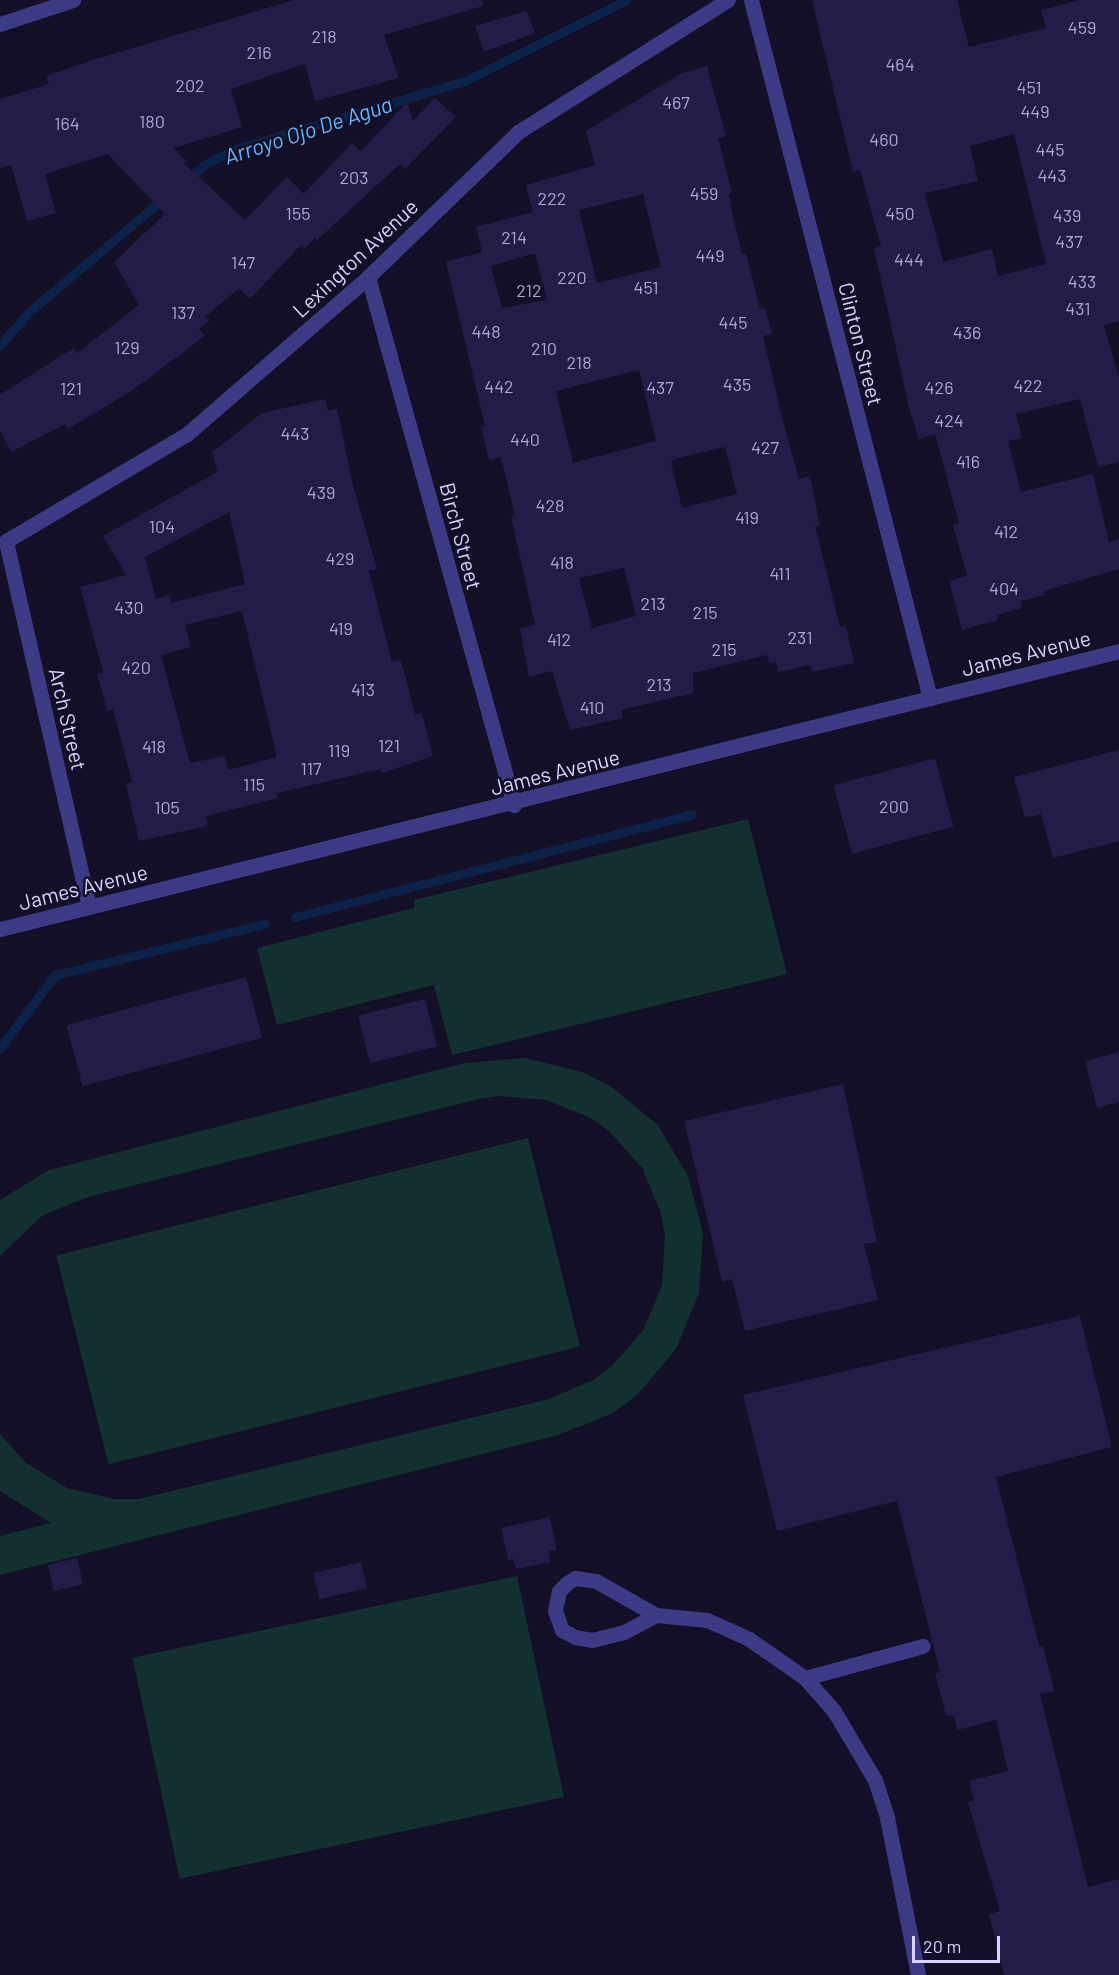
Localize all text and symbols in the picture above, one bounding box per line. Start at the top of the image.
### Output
house number: 459 [1068,16,1096,38]
house number: 218 [311,25,337,47]
house number: 216 [247,41,271,63]
house number: 464 [885,53,915,75]
house number: 202 [175,74,205,96]
house number: 451 [1017,76,1041,98]
water label: Arroyo Ojo De Agua [221,90,395,170]
house number: 467 [662,91,690,113]
house number: 449 [1020,100,1050,122]
house number: 180 [139,110,165,132]
house number: 164 [54,112,80,134]
house number: 460 [869,128,899,150]
house number: 445 [1035,138,1065,160]
house number: 443 [1037,164,1067,186]
house number: 203 [339,166,369,188]
house number: 459 [690,182,718,204]
house number: 222 [538,187,566,209]
street label: Lexington Avenue [287,194,423,322]
house number: 155 [286,202,310,224]
house number: 450 [885,202,915,224]
house number: 439 [1053,204,1081,226]
house number: 214 [501,226,527,248]
house number: 437 [1055,230,1083,252]
house number: 449 [695,244,725,266]
house number: 444 [894,248,924,270]
house number: 147 [231,251,255,273]
house number: 220 [557,266,587,288]
house number: 433 [1068,270,1096,292]
house number: 451 [634,276,658,298]
house number: 212 [516,279,542,301]
street label: Clinton Street [834,280,888,408]
house number: 431 [1065,297,1091,319]
house number: 137 [171,301,195,323]
house number: 445 [718,311,748,333]
house number: 448 [471,320,501,342]
house number: 436 [953,321,981,343]
house number: 129 [114,336,140,358]
house number: 210 [531,337,557,359]
house number: 218 [566,351,592,373]
house number: 435 [723,373,751,395]
house number: 422 [1013,374,1043,396]
house number: 442 [484,375,514,397]
house number: 437 [646,376,674,398]
house number: 426 [925,376,953,398]
house number: 121 [60,377,82,399]
house number: 424 [934,409,964,431]
house number: 443 [280,422,310,444]
house number: 440 [510,428,540,450]
house number: 427 [751,436,779,458]
house number: 416 [956,450,980,472]
street label: Birch Street [435,480,487,592]
house number: 439 [307,481,335,503]
house number: 428 [536,494,564,516]
house number: 419 [735,506,759,528]
house number: 104 [149,515,175,537]
house number: 412 [994,520,1018,542]
house number: 429 [326,547,354,569]
house number: 418 [550,551,574,573]
house number: 411 [770,562,790,584]
house number: 404 [989,577,1019,599]
house number: 213 [641,592,665,614]
house number: 430 [114,596,144,618]
house number: 215 [693,601,717,623]
house number: 419 [329,617,353,639]
street label: James Avenue [959,625,1093,681]
house number: 231 [788,626,812,648]
house number: 412 [547,628,571,650]
house number: 215 [712,638,736,660]
house number: 420 [121,656,151,678]
street label: Arch Street [44,665,92,773]
house number: 213 [647,673,671,695]
house number: 413 [351,678,375,700]
house number: 410 [580,696,604,718]
house number: 121 [378,734,400,756]
house number: 418 [142,735,166,757]
house number: 119 [328,739,350,761]
street label: James Avenue [488,744,622,800]
house number: 117 [300,757,322,779]
house number: 115 [243,773,265,795]
house number: 200 [879,795,909,817]
house number: 105 [154,796,180,818]
street label: James Avenue [16,859,150,915]
scale bar [915,1924,1004,1962]
text: 20 m [923,1935,961,1957]

